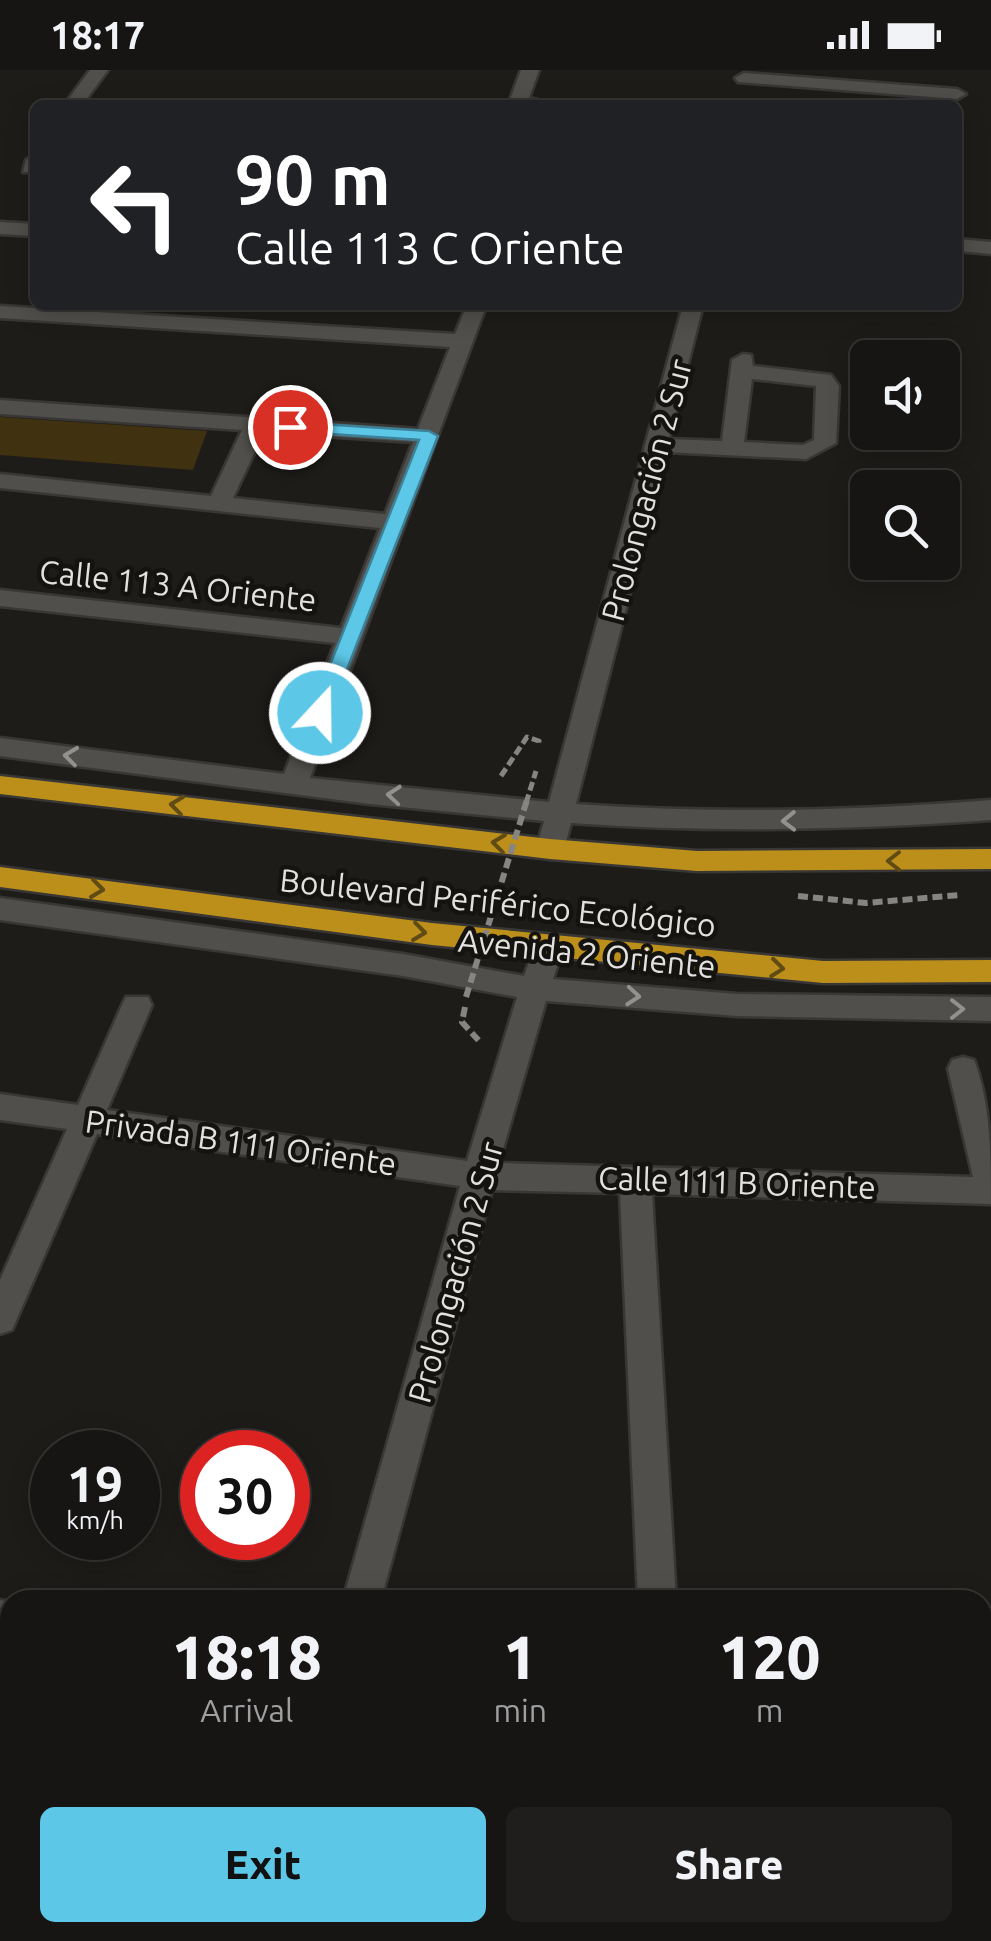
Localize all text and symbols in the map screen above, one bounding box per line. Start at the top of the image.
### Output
text: 18:17 [50,14,145,56]
icon: left [70,140,200,270]
text: 90 m [235,140,391,218]
text: Calle 113 C Oriente [235,222,625,273]
map controls [850,340,960,580]
button: sound [850,340,960,450]
street label: Prolongación 2 Sur [594,355,698,625]
pin [248,385,333,470]
icon: arrive [263,400,318,455]
button: search [850,470,960,580]
street label: Calle 113 A Oriente [38,553,318,617]
position arrow [268,661,372,765]
one-way arrow [63,746,79,767]
one-way arrow [386,784,402,806]
one-way arrow [168,795,184,816]
one-way arrow [780,810,796,831]
one-way arrow [491,833,507,854]
one-way arrow [885,850,900,872]
street label: Boulevard Periférico Ecológico [278,861,718,943]
one-way arrow [89,878,105,899]
one-way arrow [411,921,427,942]
street label: Avenida 2 Oriente [457,922,717,984]
one-way arrow [769,957,785,978]
one-way arrow [625,985,641,1007]
one-way arrow [950,998,966,1020]
street label: Privada B 111 Oriente [83,1102,399,1182]
street label: Prolongación 2 Sur [401,1137,509,1407]
street label: Calle 111 B Oriente [598,1159,876,1205]
speed limit sign: 30 [180,1430,310,1560]
text: 19 [67,1455,123,1511]
text: km/h [66,1506,124,1534]
text: 18:18 [172,1623,322,1690]
text: 1 [503,1623,537,1690]
text: 120 [719,1623,820,1690]
text: Arrival [200,1692,293,1728]
text: min [493,1692,547,1728]
text: m [756,1692,783,1728]
button: Exit [40,1807,486,1922]
button: Share [506,1807,952,1922]

